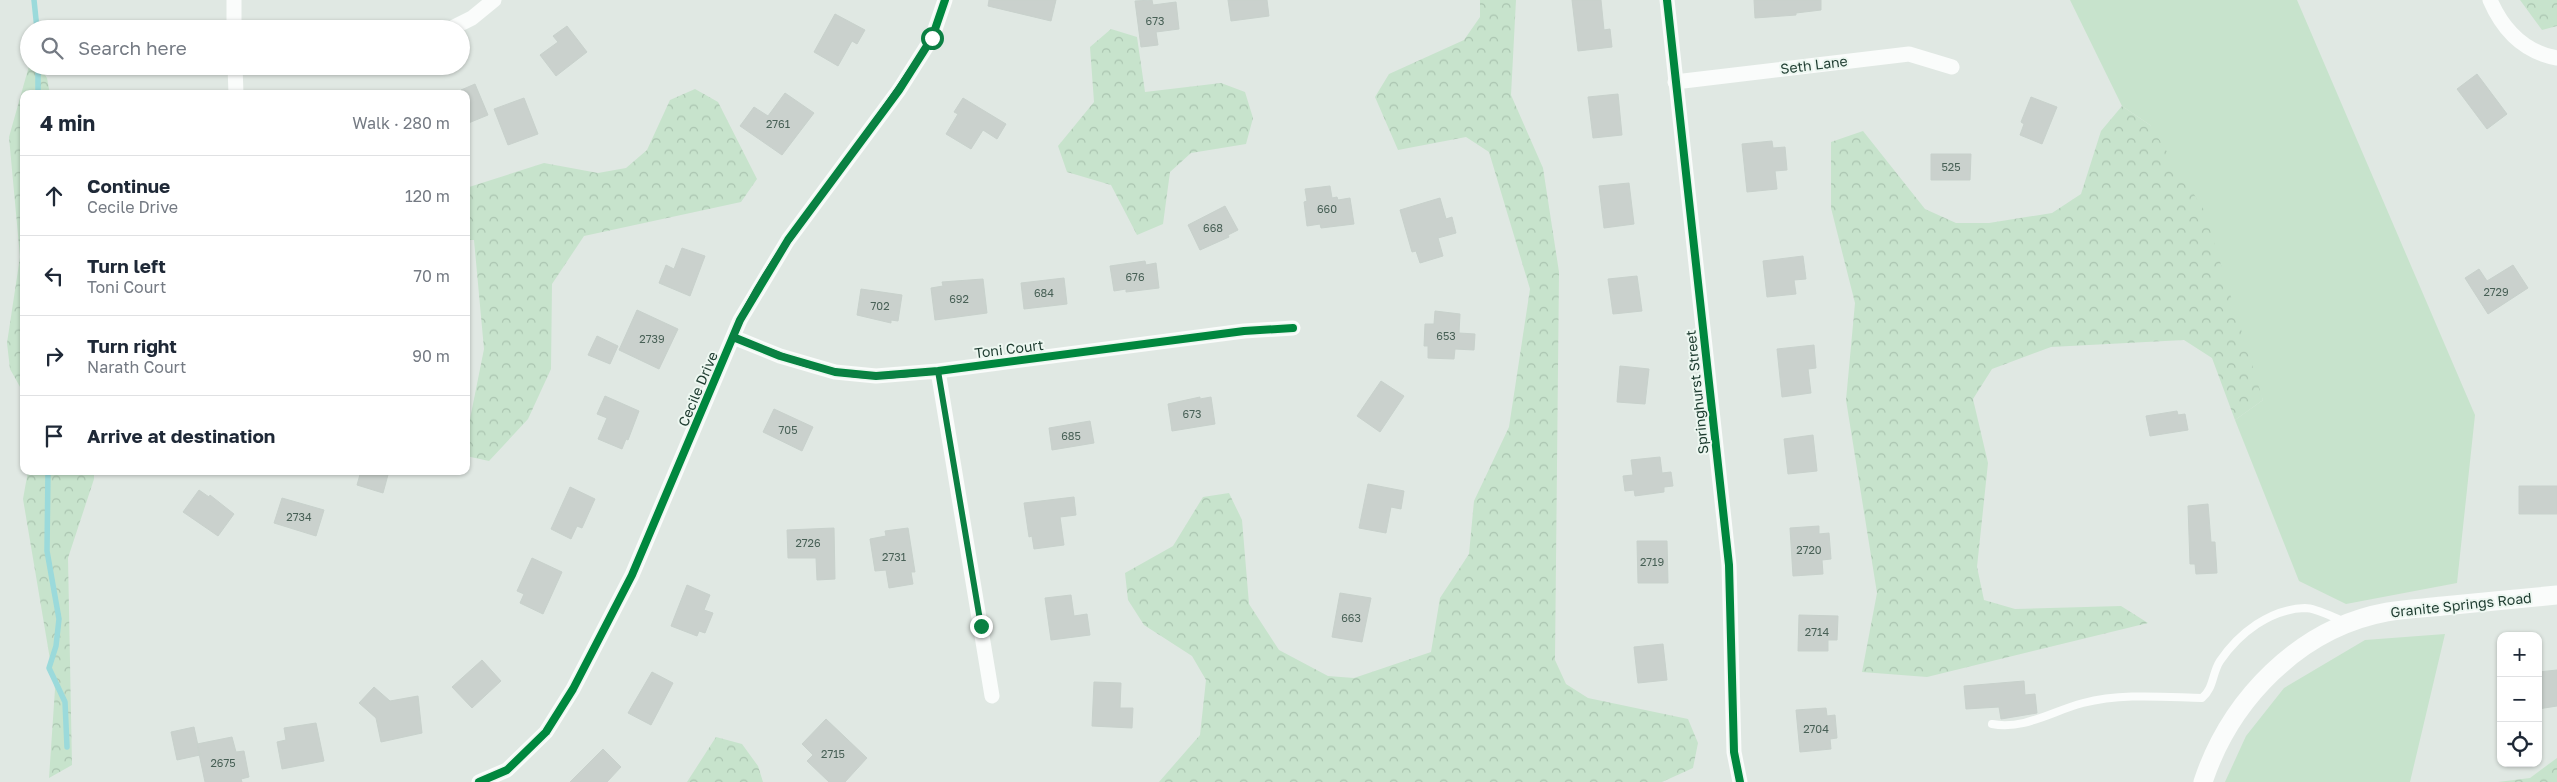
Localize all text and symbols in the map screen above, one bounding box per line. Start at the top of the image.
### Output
house number: 673 [1146,14,1164,27]
search box [20,20,470,75]
route start [921,27,944,50]
icon: search [38,34,66,62]
text: Search here [78,36,187,59]
street label: Seth Lane [1779,52,1849,77]
text: 4 min [40,110,95,136]
text: Walk · 280 m [352,113,450,133]
house number: 2761 [766,117,790,130]
house number: 525 [1941,160,1961,173]
text: Continue [87,174,170,197]
icon: ahead [40,182,68,210]
text: 120 m [405,186,450,206]
text: Cecile Drive [87,197,178,217]
house number: 660 [1317,202,1337,215]
house number: 668 [1203,221,1223,234]
text: Turn left [87,254,166,277]
icon: left [40,262,68,290]
text: 70 m [413,266,450,286]
house number: 676 [1125,270,1145,283]
text: Toni Court [87,277,166,297]
house number: 2729 [2483,285,2509,298]
house number: 684 [1034,286,1054,299]
house number: 692 [949,292,969,305]
house number: 702 [870,299,890,312]
house number: 653 [1436,329,1456,342]
street label: Springhurst Street [1682,329,1711,455]
house number: 2739 [639,332,665,345]
text: Turn right [87,334,177,357]
street label: Toni Court [973,336,1044,361]
icon: right [40,342,68,370]
text: 90 m [412,346,450,366]
street label: Cecile Drive [674,349,721,429]
text: Narath Court [87,357,187,377]
house number: 673 [1183,407,1201,420]
icon: arrive [40,422,68,450]
house number: 705 [778,423,798,436]
text: Arrive at destination [87,424,275,447]
house number: 685 [1061,429,1081,442]
house number: 2734 [286,510,312,523]
house number: 2726 [795,536,821,549]
house number: 2720 [1796,543,1822,556]
house number: 2731 [882,550,906,563]
house number: 2719 [1640,555,1664,568]
street label: Granite Springs Road [2389,589,2532,620]
house number: 663 [1341,611,1361,624]
route end [970,615,993,638]
house number: 2714 [1805,625,1829,638]
map controls [2497,632,2542,767]
button: + [2497,632,2542,677]
button: − [2497,677,2542,722]
house number: 2704 [1803,722,1829,735]
button: locate [2497,722,2542,767]
house number: 2715 [821,747,845,760]
house number: 2675 [210,756,236,769]

